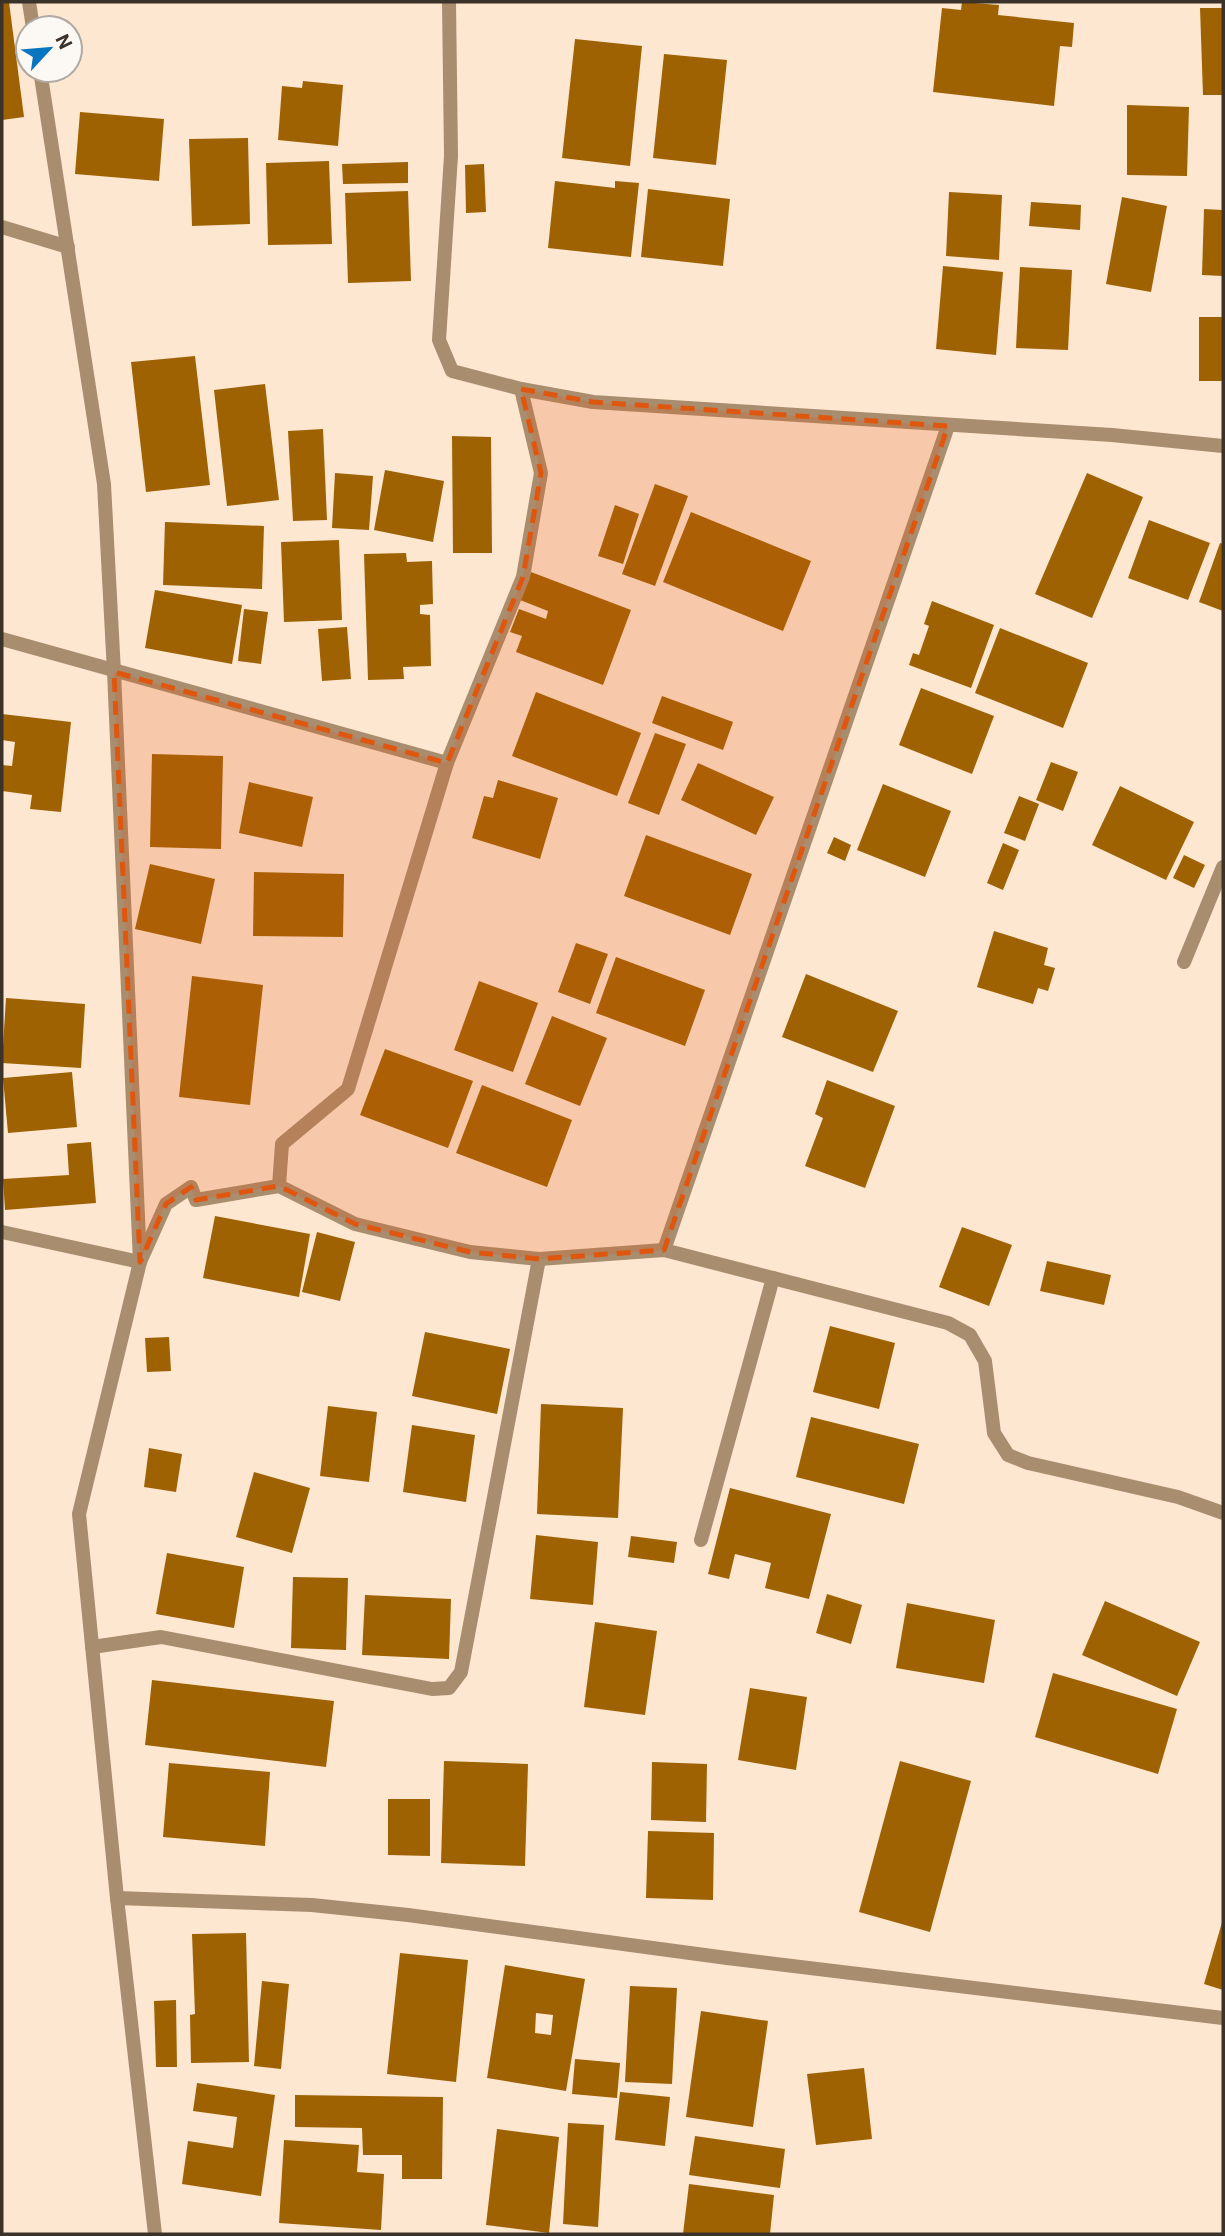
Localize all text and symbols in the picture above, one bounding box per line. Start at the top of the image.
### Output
north arrow [14,14,84,84]
text: N [51,31,77,53]

